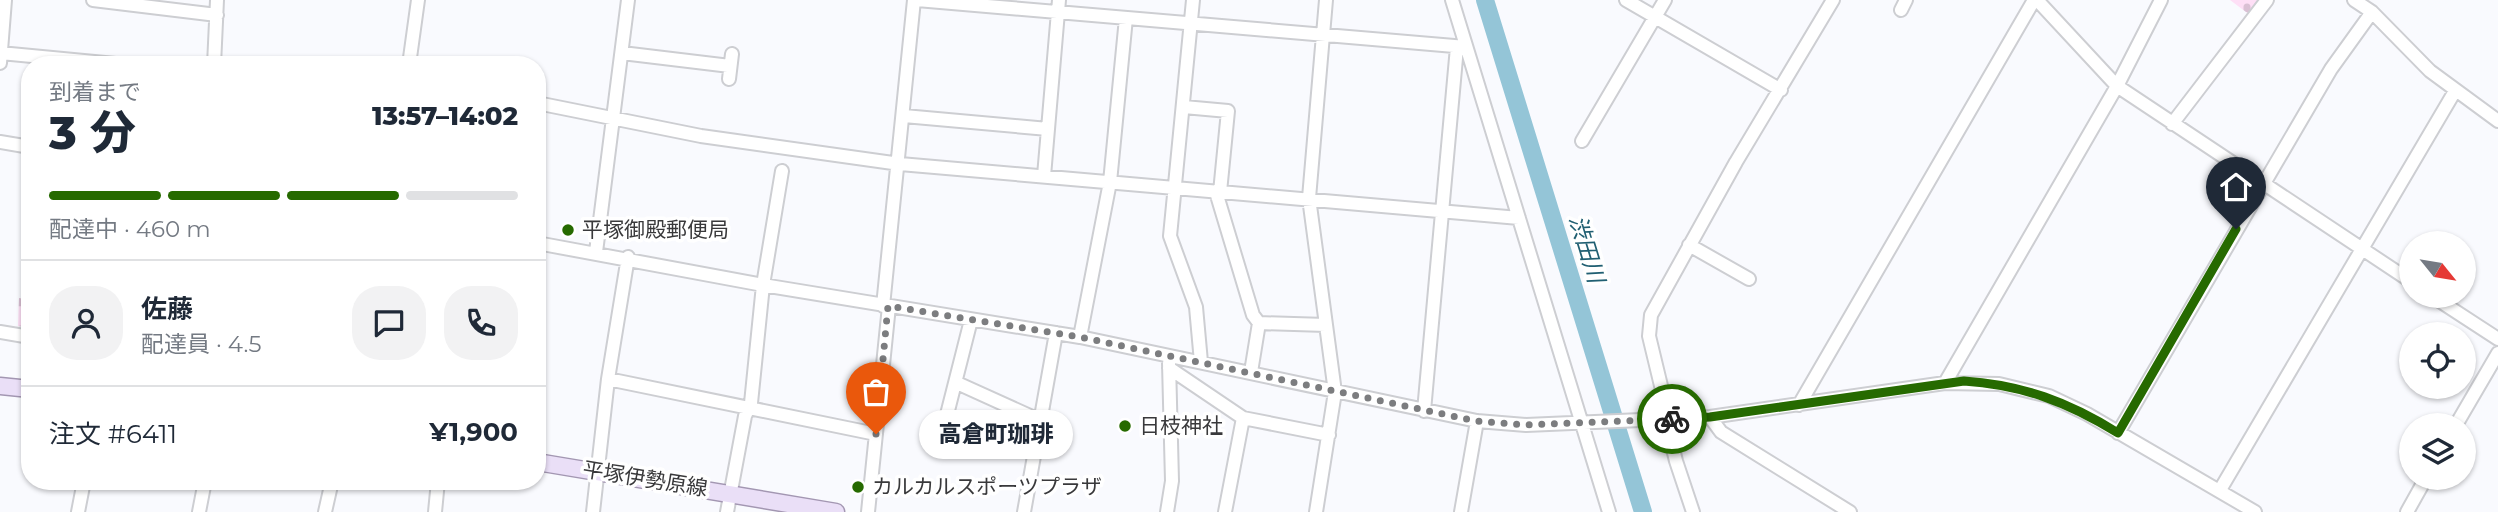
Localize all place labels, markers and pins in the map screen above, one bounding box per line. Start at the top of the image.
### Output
pin [2206,157,2266,229]
place label: 平塚御殿郵便局 [582,217,729,242]
marker: 平塚御殿郵便局 [560,222,576,238]
pin [846,362,906,434]
callout: 高倉町珈琲 [918,410,1072,458]
place label: 日枝神社 [1139,413,1223,438]
marker: 日枝神社 [1117,418,1133,434]
place label: カルカルスポーツプラザ [872,474,1102,499]
marker: カルカルスポーツプラザ [850,479,866,495]

